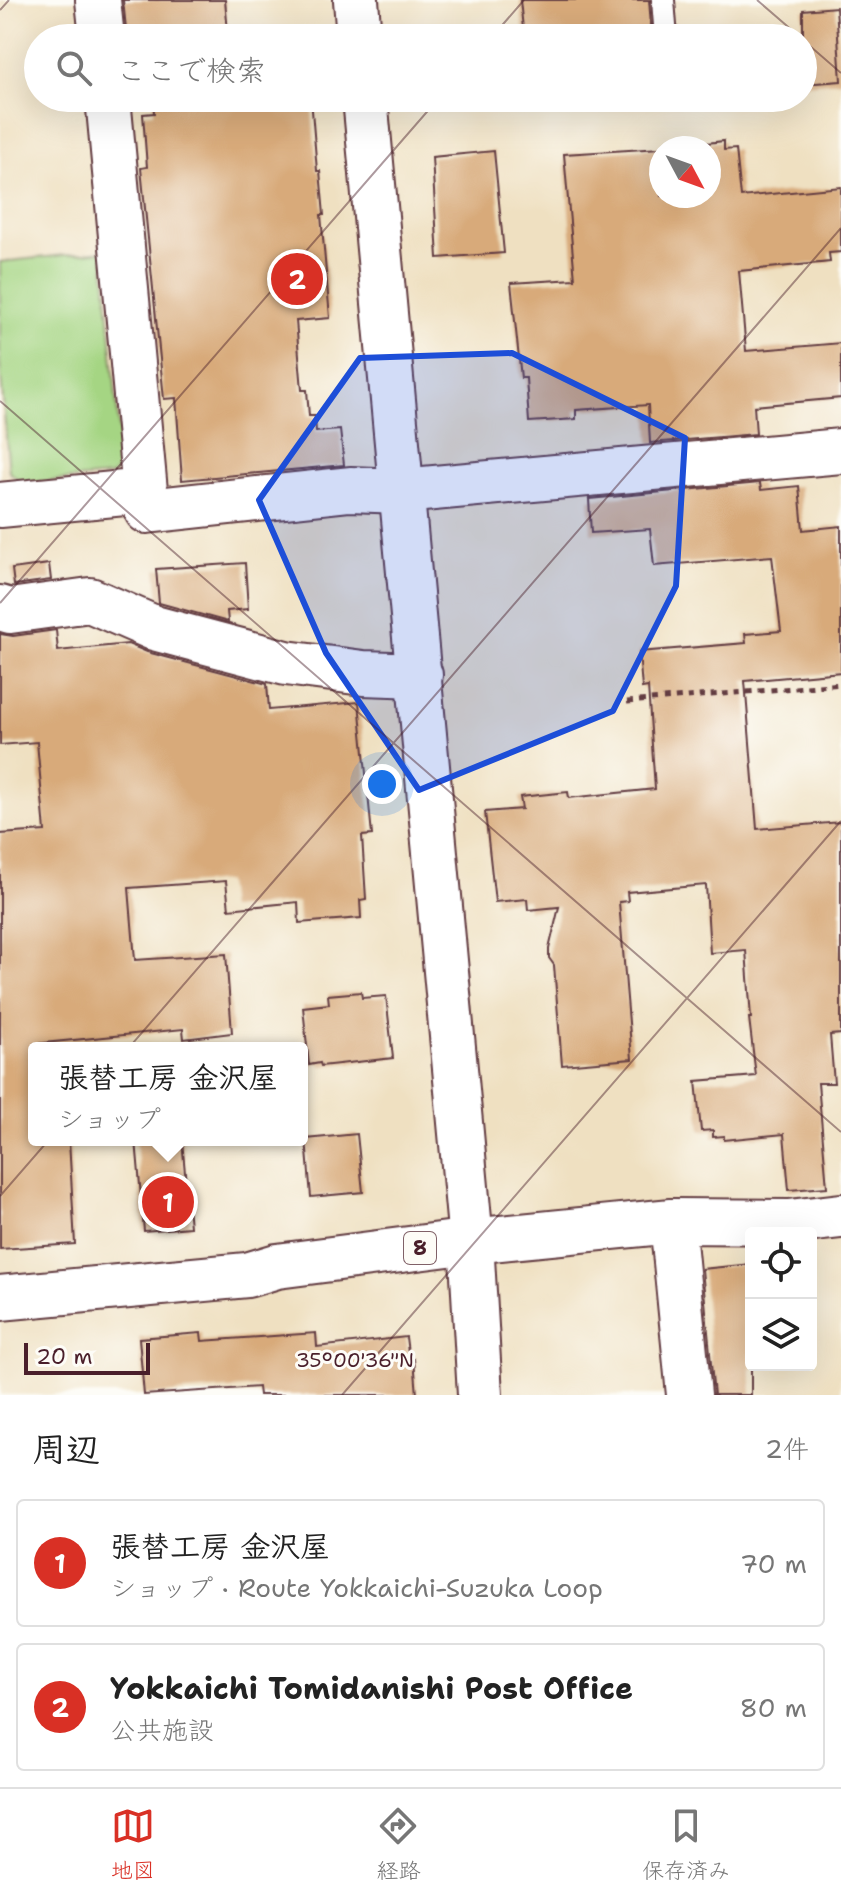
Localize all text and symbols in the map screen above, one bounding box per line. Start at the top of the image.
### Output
search box [24,24,817,112]
icon: search [52,46,96,90]
text: ここで検索 [116,50,266,91]
north arrow [649,136,721,208]
pin: 2 [271,249,323,309]
your location [362,764,402,804]
popup [28,1042,308,1146]
text: 張替工房 金沢屋 [58,1057,278,1098]
text: ショップ [58,1101,161,1136]
pin: 1 [142,1172,194,1232]
map controls [745,1227,817,1371]
button: locate [745,1227,817,1299]
road number: 8 [404,1232,436,1264]
button: layers [745,1299,817,1371]
scale bar [24,1339,150,1375]
text: 20 m [36,1342,93,1371]
text: 35°00'36"N [296,1347,414,1373]
text: 周辺 [32,1426,100,1472]
text: 2件 [765,1431,809,1466]
text: 張替工房 金沢屋 [110,1526,330,1567]
text: 1 [54,1546,66,1581]
text: 70 m [740,1546,807,1581]
text: ショップ · Route Yokkaichi-Suzuka Loop [110,1570,603,1605]
text: Yokkaichi Tomidanishi Post Office [110,1668,633,1709]
text: 2 [51,1690,69,1725]
text: 80 m [740,1690,807,1725]
text: 公共施設 [110,1712,214,1747]
tab: 地図 [111,1804,155,1885]
tab: 経路 [376,1804,420,1885]
tab: 保存済み [642,1804,730,1885]

